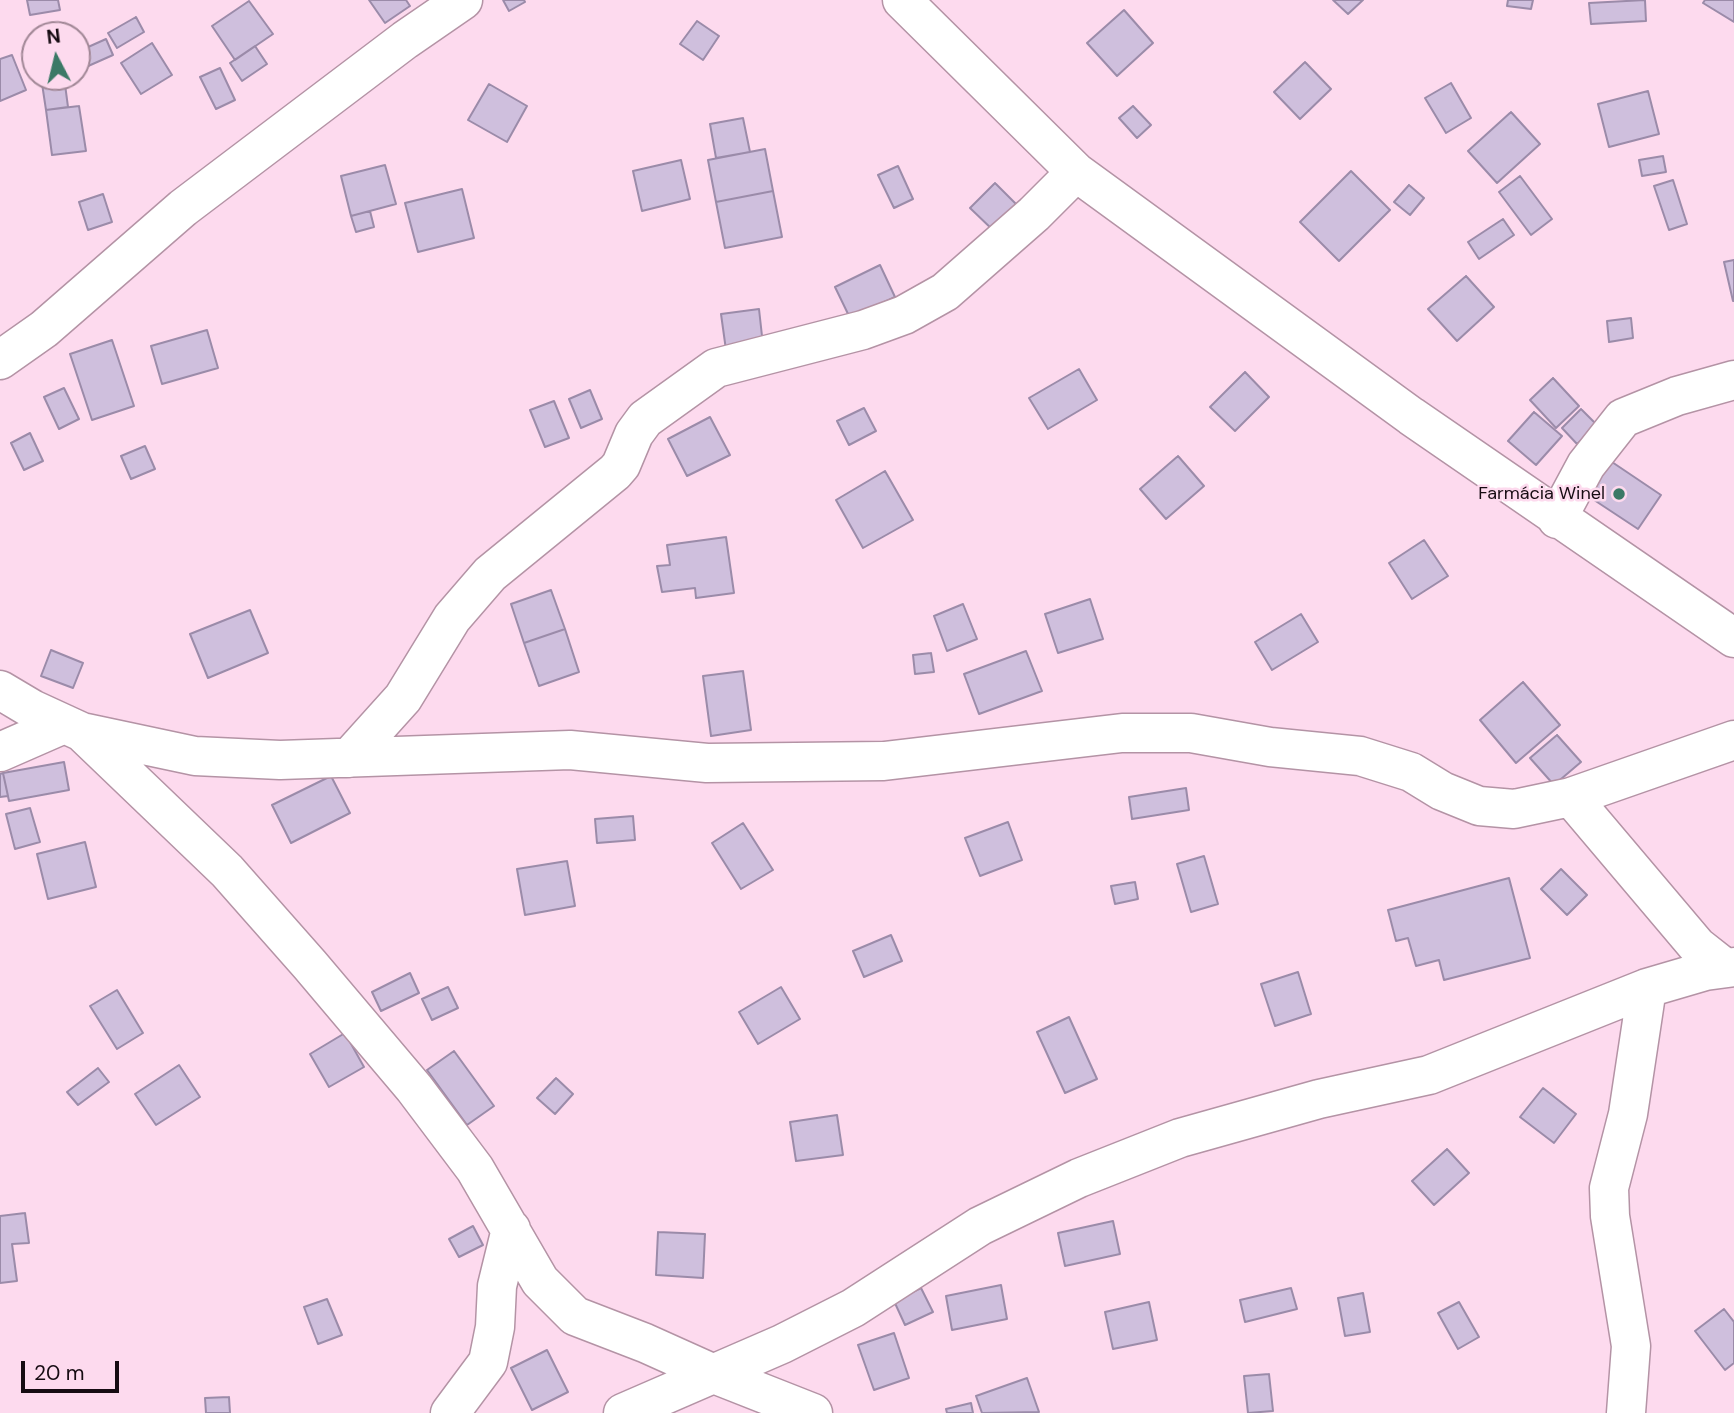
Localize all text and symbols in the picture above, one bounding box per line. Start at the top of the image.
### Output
north arrow [21,21,91,91]
text: N [45,23,62,50]
place label: Farmácia Winel [1478,483,1605,505]
marker: Farmácia Winel [1611,486,1627,502]
scale bar [24,1346,122,1390]
text: 20 m [34,1359,85,1387]

